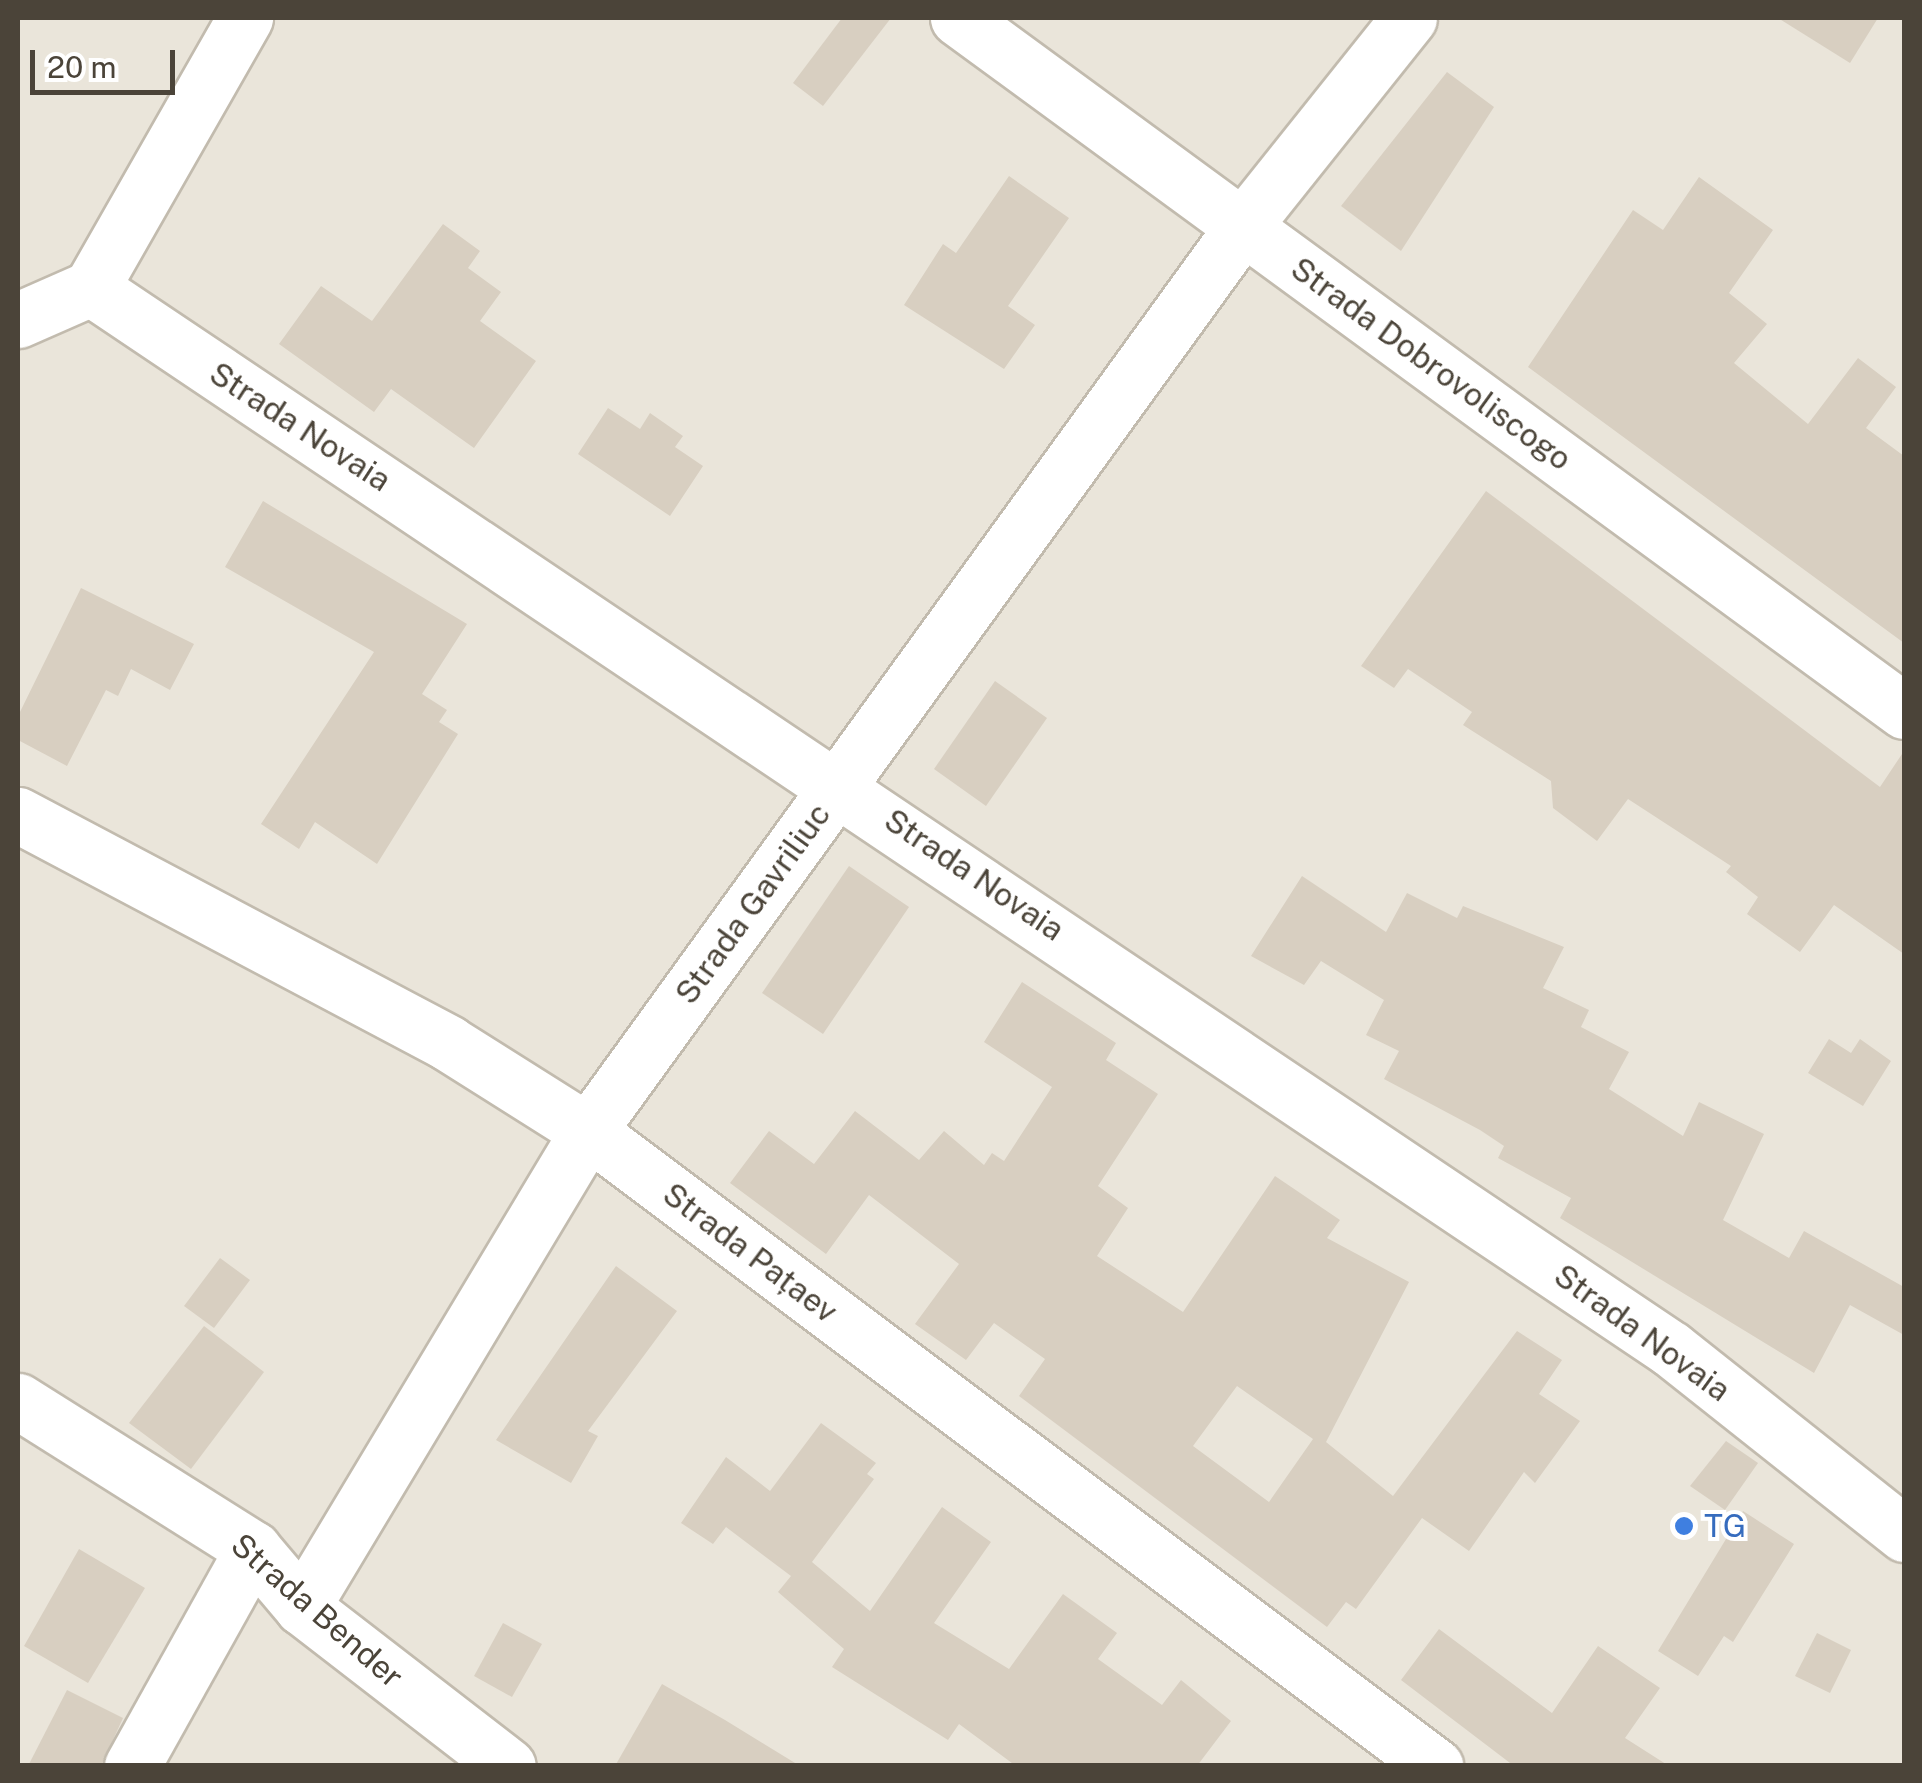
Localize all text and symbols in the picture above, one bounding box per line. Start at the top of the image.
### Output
scale bar [35,30,180,92]
text: 20 m [47,49,116,85]
street label: Strada Dobrovoliscogo [1283,249,1579,479]
street label: Strada Novaia [202,354,398,500]
street label: Strada Gavriliuc [667,796,839,1012]
street label: Strada Novaia [877,801,1071,949]
street label: Strada Pațaev [655,1175,845,1331]
street label: Strada Novaia [1546,1256,1738,1410]
place label: TG [1704,1507,1746,1545]
marker: TG [1673,1515,1695,1537]
street label: Strada Bender [223,1526,411,1696]

